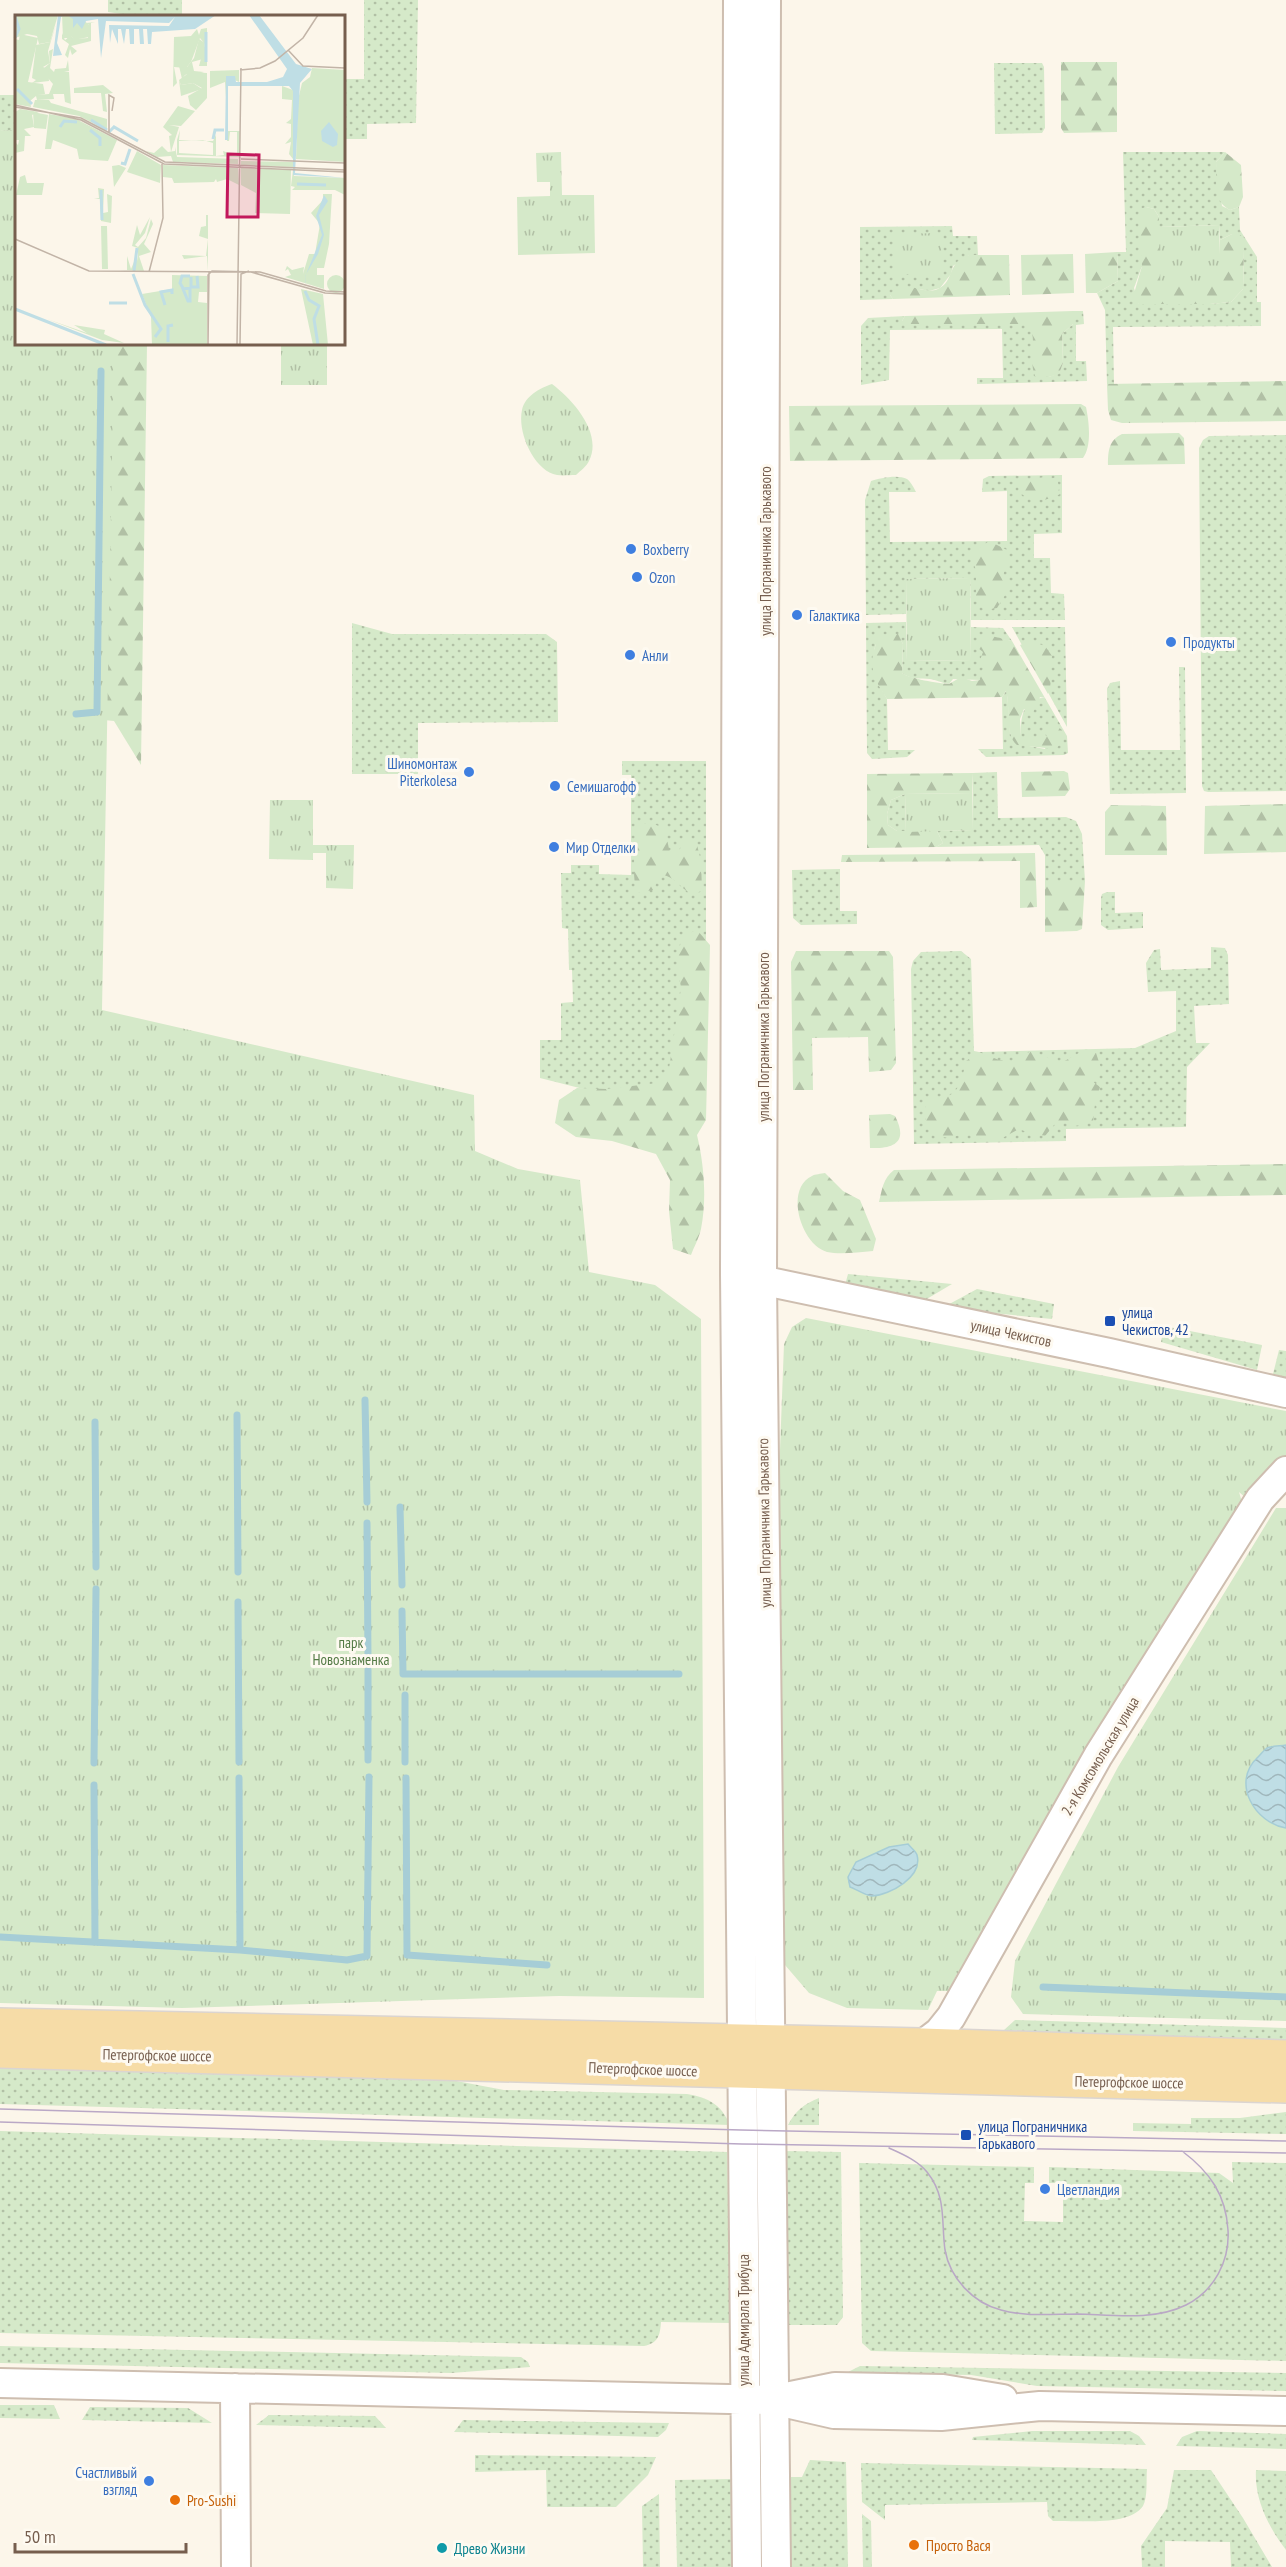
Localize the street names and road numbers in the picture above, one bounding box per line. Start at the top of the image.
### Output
street label: улица Пограничника Гарькавого [756,466,775,636]
street label: улица Пограничника Гарькавого [754,952,773,1122]
street label: улица Чекистов [969,1315,1053,1351]
street label: улица Пограничника Гарькавого [753,1438,775,1608]
street label: 2-я Комсомольская улица [1057,1693,1143,1819]
street label: Петергофское шоссе [102,2045,212,2065]
street label: Петергофское шоссе [588,2058,698,2080]
street label: Петергофское шоссе [1074,2072,1184,2092]
street label: улица Адмирала Трибуца [734,2254,753,2386]

